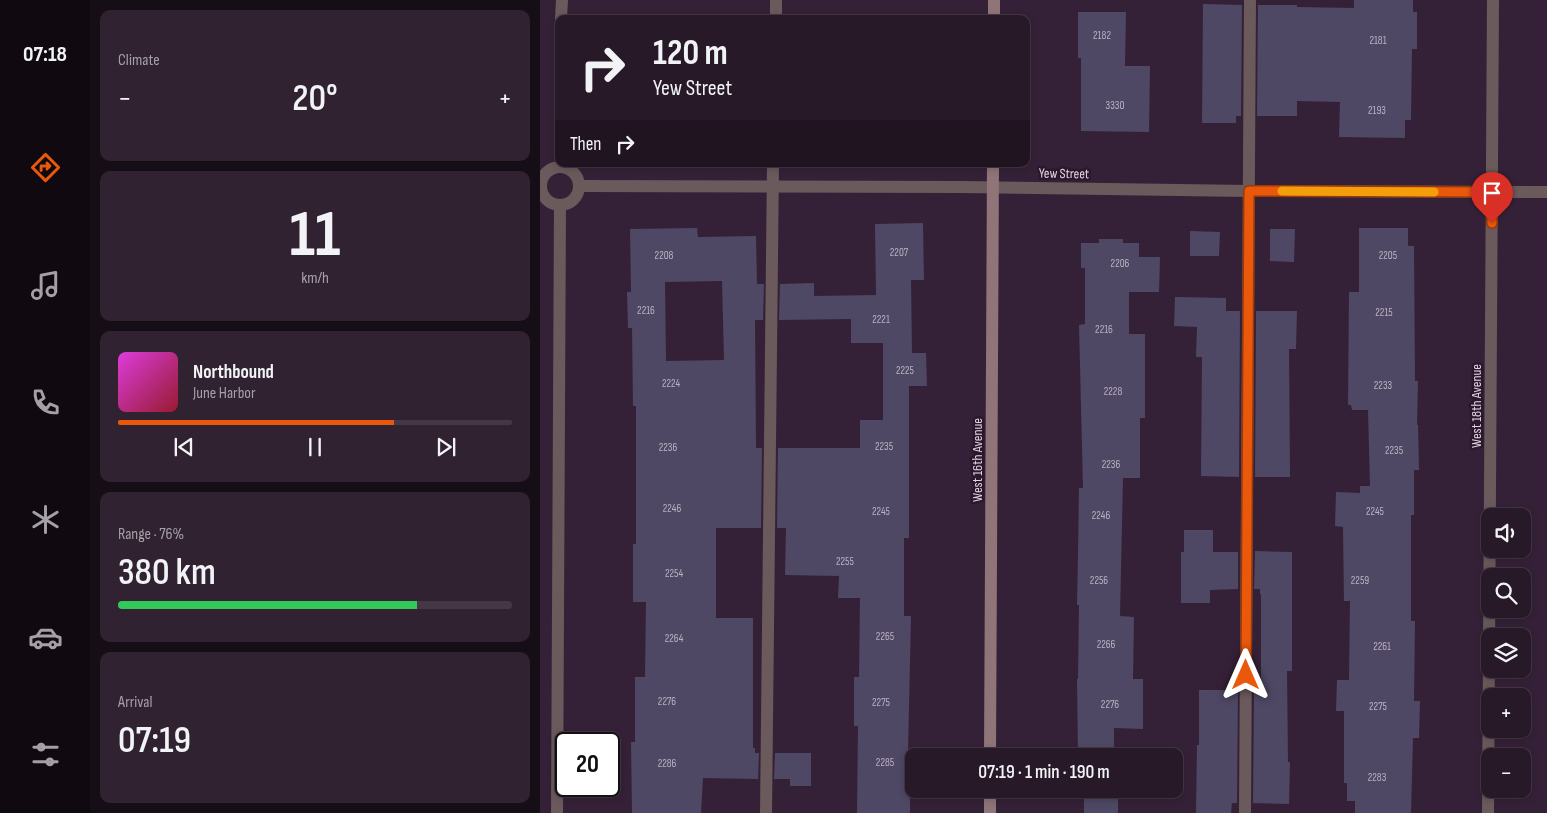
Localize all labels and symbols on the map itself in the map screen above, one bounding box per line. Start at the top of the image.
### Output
house number: 2182 [1093,29,1111,42]
house number: 2181 [1369,34,1387,47]
house number: 3330 [1106,99,1124,112]
house number: 2193 [1368,104,1386,117]
street label: Yew Street [1039,165,1089,182]
pin [1471,172,1513,223]
house number: 2207 [890,246,909,259]
house number: 2208 [655,249,674,262]
house number: 2205 [1379,249,1397,262]
house number: 2206 [1111,257,1130,270]
house number: 2216 [637,304,655,317]
house number: 2215 [1375,306,1393,319]
house number: 2221 [872,313,890,326]
house number: 2216 [1095,323,1113,336]
house number: 2225 [896,364,914,377]
street label: West 18th Avenue [1468,364,1485,448]
house number: 2224 [662,377,680,390]
house number: 2233 [1374,379,1393,392]
house number: 2228 [1104,385,1122,398]
street label: West 16th Avenue [969,418,986,502]
house number: 2235 [875,440,893,453]
house number: 2236 [659,441,677,454]
house number: 2235 [1385,444,1403,457]
house number: 2236 [1102,458,1120,471]
house number: 2246 [663,502,681,515]
house number: 2245 [872,505,890,518]
house number: 2245 [1366,505,1384,518]
house number: 2246 [1092,509,1110,522]
house number: 2255 [836,555,854,568]
house number: 2254 [665,567,683,580]
house number: 2256 [1090,574,1108,587]
house number: 2259 [1351,574,1369,587]
house number: 2265 [876,630,894,643]
house number: 2264 [665,632,684,645]
house number: 2266 [1097,638,1116,651]
house number: 2261 [1373,640,1391,653]
position arrow [1219,648,1271,700]
house number: 2276 [658,695,676,708]
house number: 2275 [872,696,890,709]
house number: 2276 [1101,698,1119,711]
house number: 2275 [1369,700,1387,713]
speed limit sign: 20 [555,732,620,797]
house number: 2285 [876,756,894,769]
house number: 2286 [658,757,677,770]
house number: 2283 [1368,771,1387,784]

